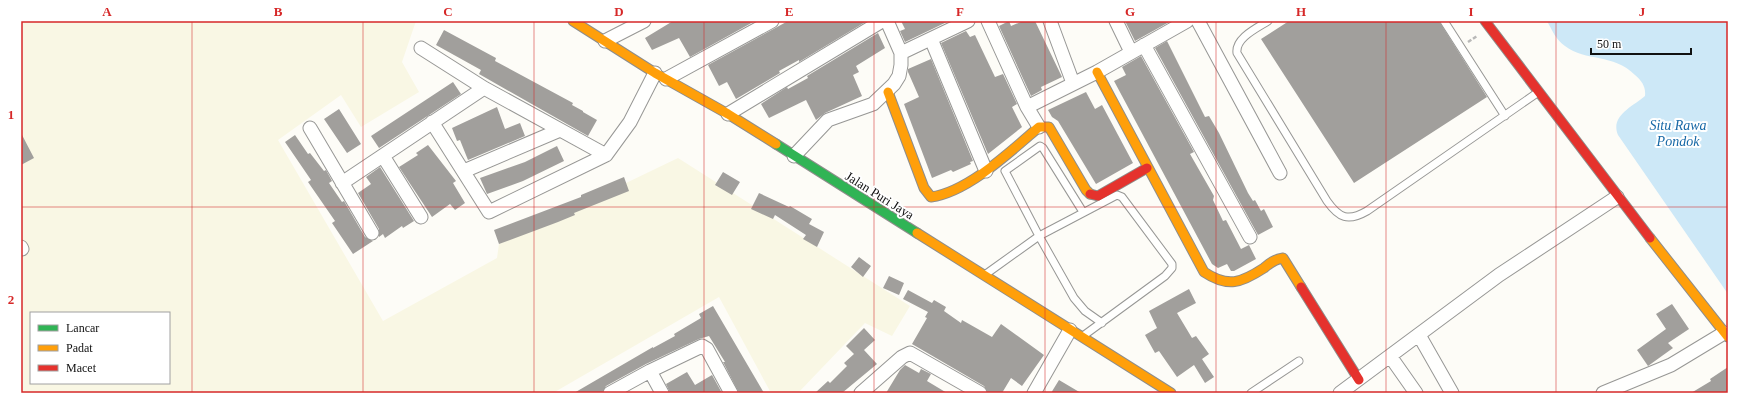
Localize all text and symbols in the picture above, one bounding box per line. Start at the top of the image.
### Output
text: A [102,4,112,19]
text: B [274,4,283,19]
text: C [443,4,453,19]
text: D [614,4,624,19]
text: E [785,4,793,19]
text: F [956,4,964,19]
text: G [1125,4,1135,19]
text: H [1296,4,1306,19]
text: I [1468,4,1474,19]
text: J [1639,4,1646,19]
scale bar [1591,30,1691,56]
text: 50 m [1597,37,1622,51]
text: 1 [8,107,14,122]
water label: Situ Rawa Pondok [1649,118,1707,149]
street label: Jalan Puri Jaya [843,168,917,223]
text: 2 [8,292,14,307]
legend [30,312,170,384]
text: Lancar [66,321,99,335]
text: Padat [66,341,93,355]
text: Macet [66,361,97,375]

